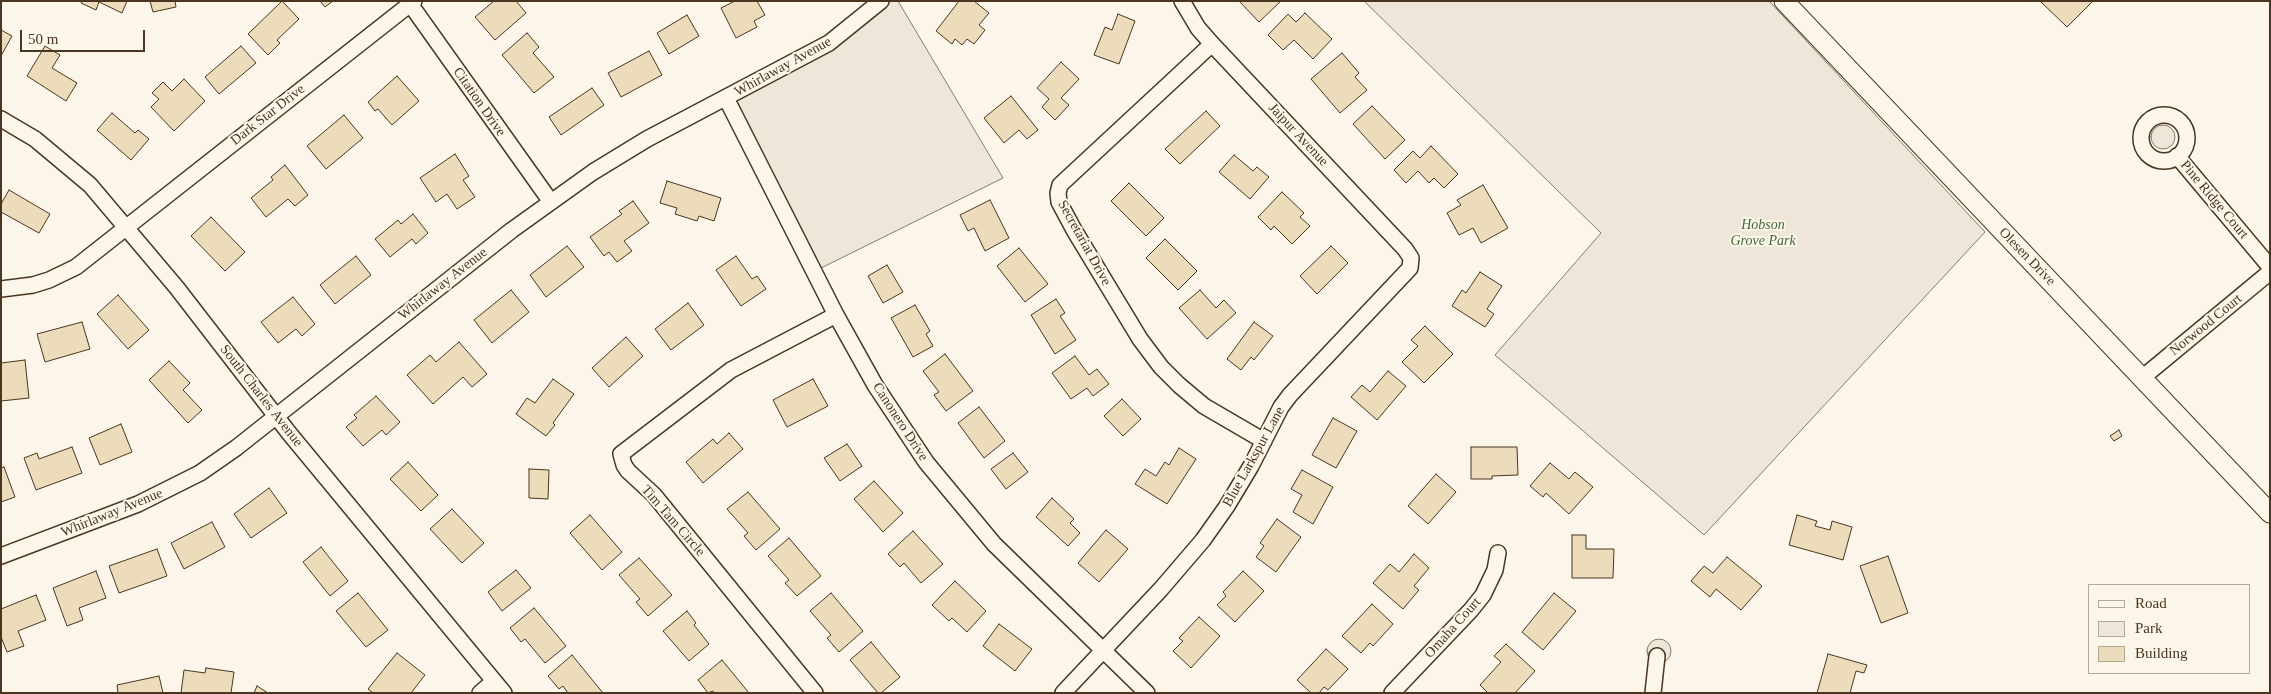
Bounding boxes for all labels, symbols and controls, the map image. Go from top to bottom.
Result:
scale bar [22,20,148,52]
text: 50 m [28,31,58,47]
street label: Whirlaway Avenue [732,33,834,101]
street label: Citation Drive [449,64,509,140]
street label: Dark Star Drive [228,81,308,149]
street label: Jaipur Avenue [1265,100,1331,170]
street label: Pine Ridge Court [2176,157,2252,243]
street label: Secretariat Drive [1054,197,1114,289]
park label: Hobson Grove Park [1730,217,1796,250]
street label: Olesen Drive [1995,224,2059,290]
street label: Whirlaway Avenue [395,244,491,324]
street label: Norwood Court [2166,291,2246,359]
street label: South Charles Avenue [216,342,306,450]
street label: Canonero Drive [868,380,932,464]
street label: Blue Larkspur Lane [1220,404,1288,510]
street label: Tim Tam Circle [638,482,708,560]
street label: Whirlaway Avenue [59,485,165,541]
legend [2088,584,2251,674]
street label: Omaha Court [1421,594,1485,662]
text: Road [2135,595,2167,611]
text: Park [2135,620,2163,636]
text: Building [2135,645,2188,661]

